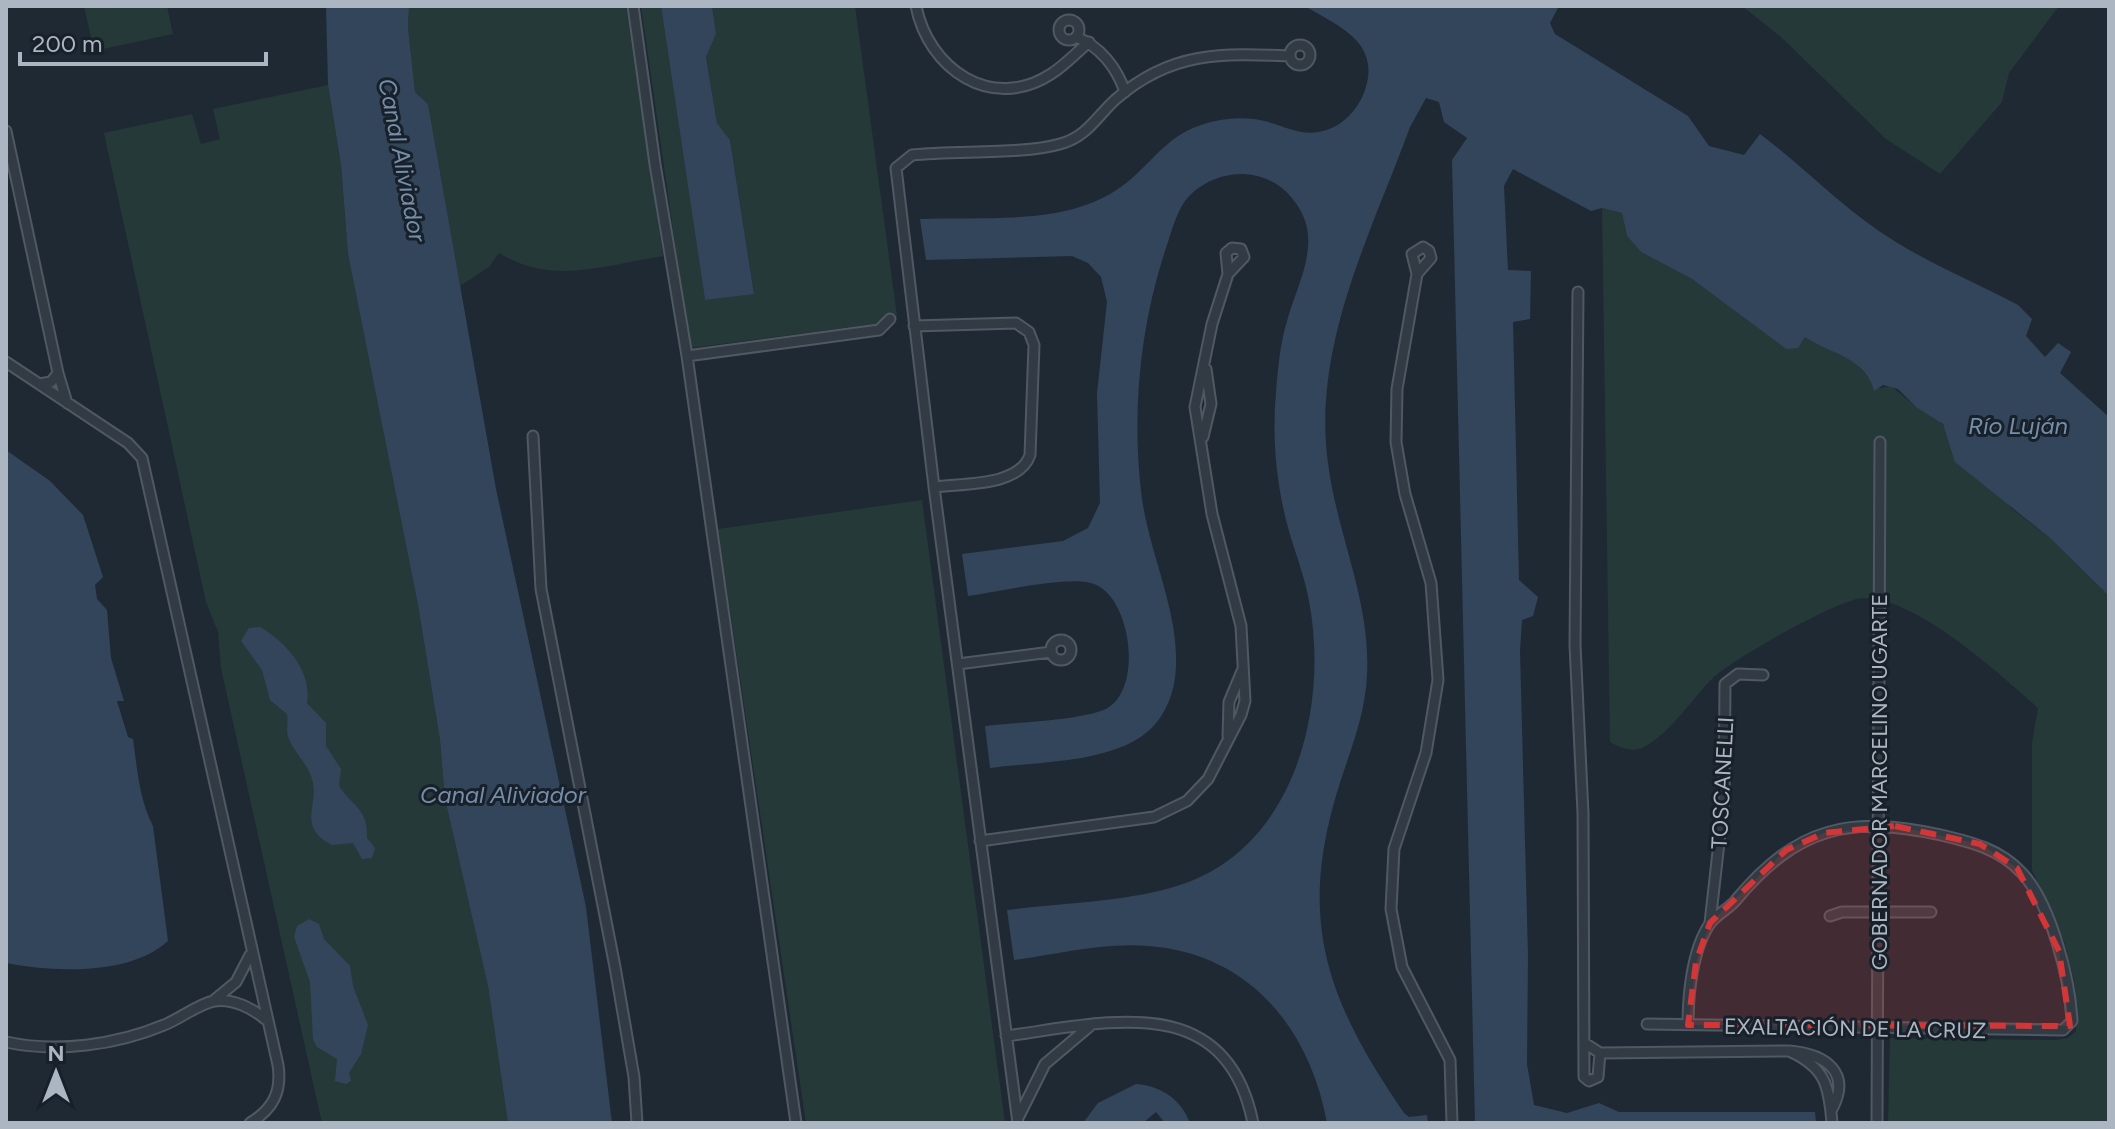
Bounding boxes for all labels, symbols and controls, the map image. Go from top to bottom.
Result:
scale bar [20,16,266,66]
text: 200 m [32,29,103,58]
water label: Canal Aliviador [372,76,433,245]
water label: Río Luján [1968,411,2068,440]
street label: GOBERNADOR MARCELINO UGARTE [1866,594,1893,970]
street label: TOSCANELLI [1706,716,1739,850]
water label: Canal Aliviador [420,780,587,809]
street label: EXALTACIÓN DE LA CRUZ [1724,1013,1986,1044]
north arrow [16,1033,96,1113]
text: N [47,1040,65,1067]

